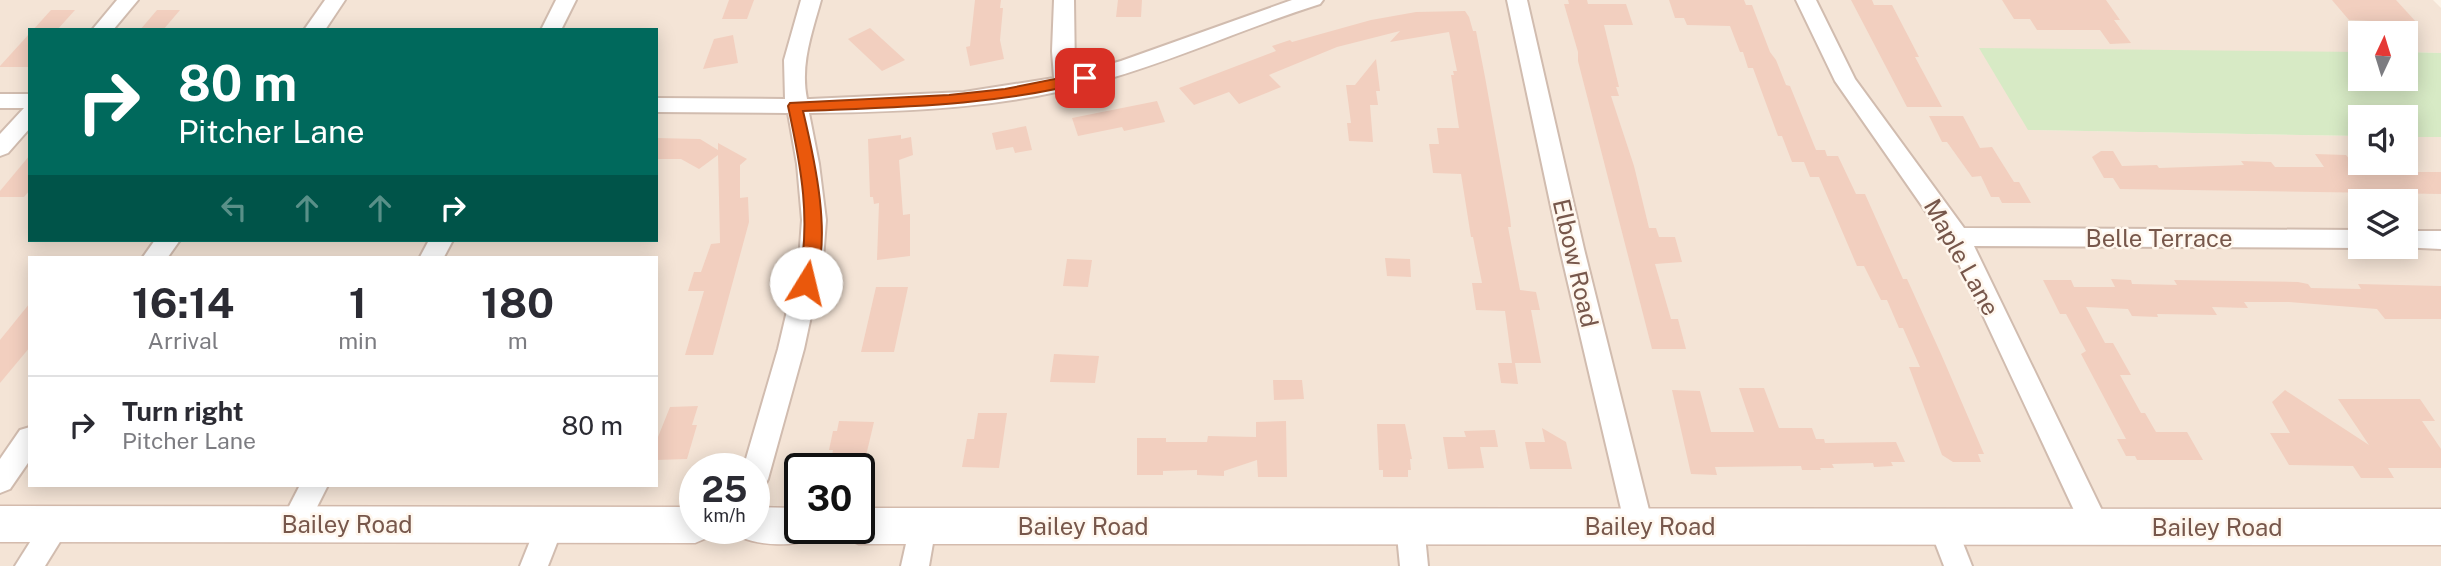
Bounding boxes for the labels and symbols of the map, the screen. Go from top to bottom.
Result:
north arrow [2348,21,2418,91]
pin [1055,48,1115,108]
street label: Maple Lane [1919,194,2005,320]
street label: Elbow Road [1548,196,1604,330]
street label: Belle Terrace [2086,224,2232,252]
position arrow [769,246,843,320]
speed limit sign: 30 [784,453,875,544]
street label: Bailey Road [282,510,413,538]
street label: Bailey Road [1018,512,1149,540]
street label: Bailey Road [1585,512,1716,540]
street label: Bailey Road [2152,513,2283,541]

